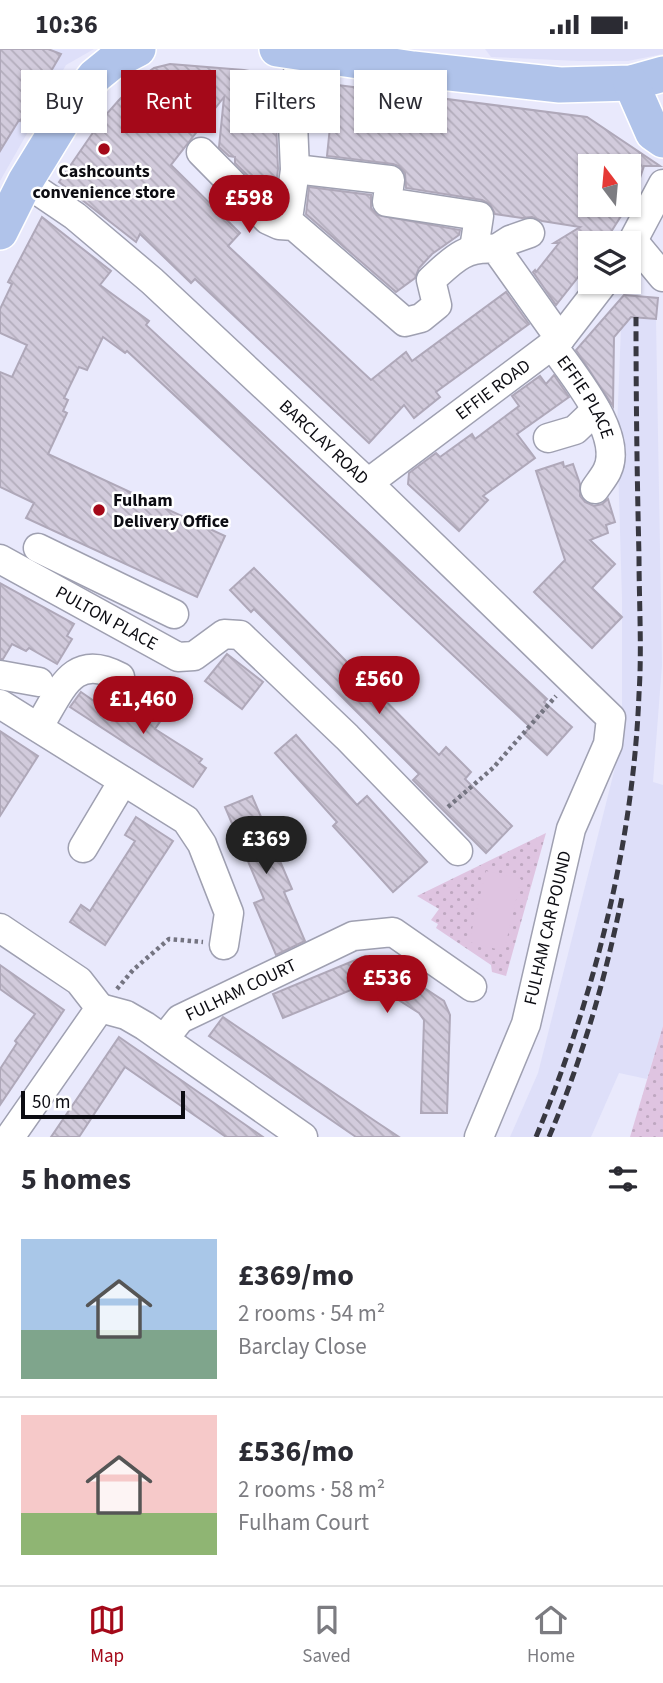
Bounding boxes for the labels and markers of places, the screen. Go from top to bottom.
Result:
marker: Cashcounts convenience store [96,141,112,157]
place label: Cashcounts convenience store [32,159,176,205]
pin: £598 [208,176,290,235]
place label: Fulham Delivery Office [113,488,229,534]
marker: Fulham Delivery Office [91,502,107,518]
pin: £560 [338,657,420,716]
pin: £1,460 [86,677,200,736]
pin: £369 [225,817,307,876]
pin: £536 [346,955,428,1015]

